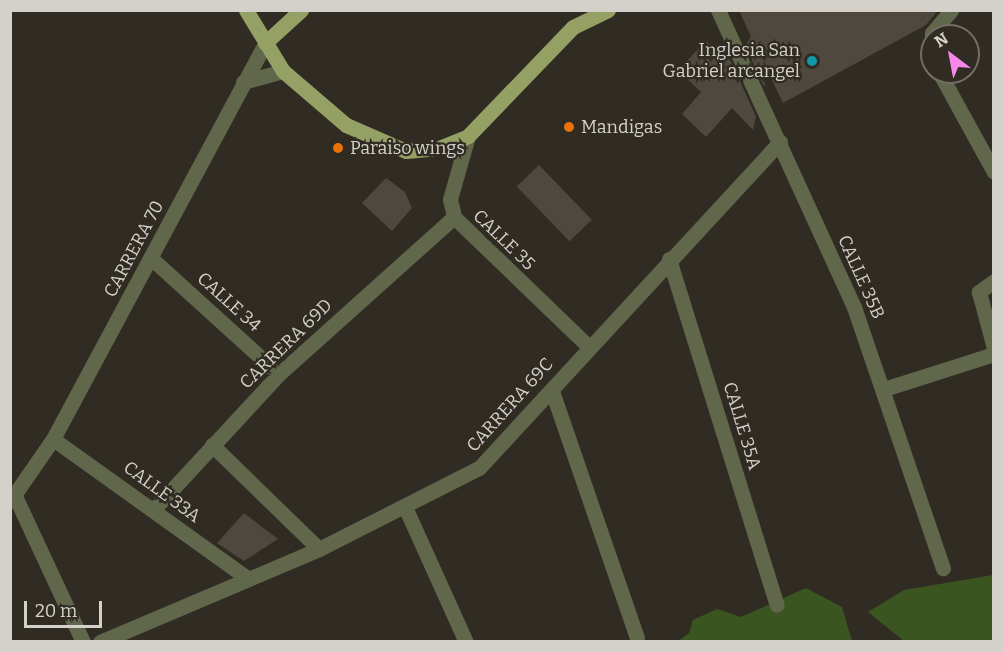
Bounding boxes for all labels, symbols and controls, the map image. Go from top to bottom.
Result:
north arrow [920,24,980,84]
text: N [931,29,952,51]
place label: Inglesia San Gabriel arcangel [663,40,800,82]
marker: Inglesia San Gabriel arcangel [805,54,819,68]
place label: Mandigas [581,116,662,138]
marker: Mandigas [562,120,576,134]
place label: Paraiso wings [350,137,465,159]
marker: Paraiso wings [331,141,345,155]
street label: CARRERA 70 [100,197,168,301]
street label: CALLE 35 [469,205,539,275]
street label: CALLE 35B [833,232,889,322]
street label: CALLE 34 [193,268,265,336]
street label: CARRERA 69D [235,295,337,393]
street label: CARRERA 69C [462,354,558,456]
street label: CALLE 35A [718,380,766,472]
street label: CALLE 33A [119,457,205,527]
scale bar [27,589,105,627]
text: 20 m [35,600,77,622]

